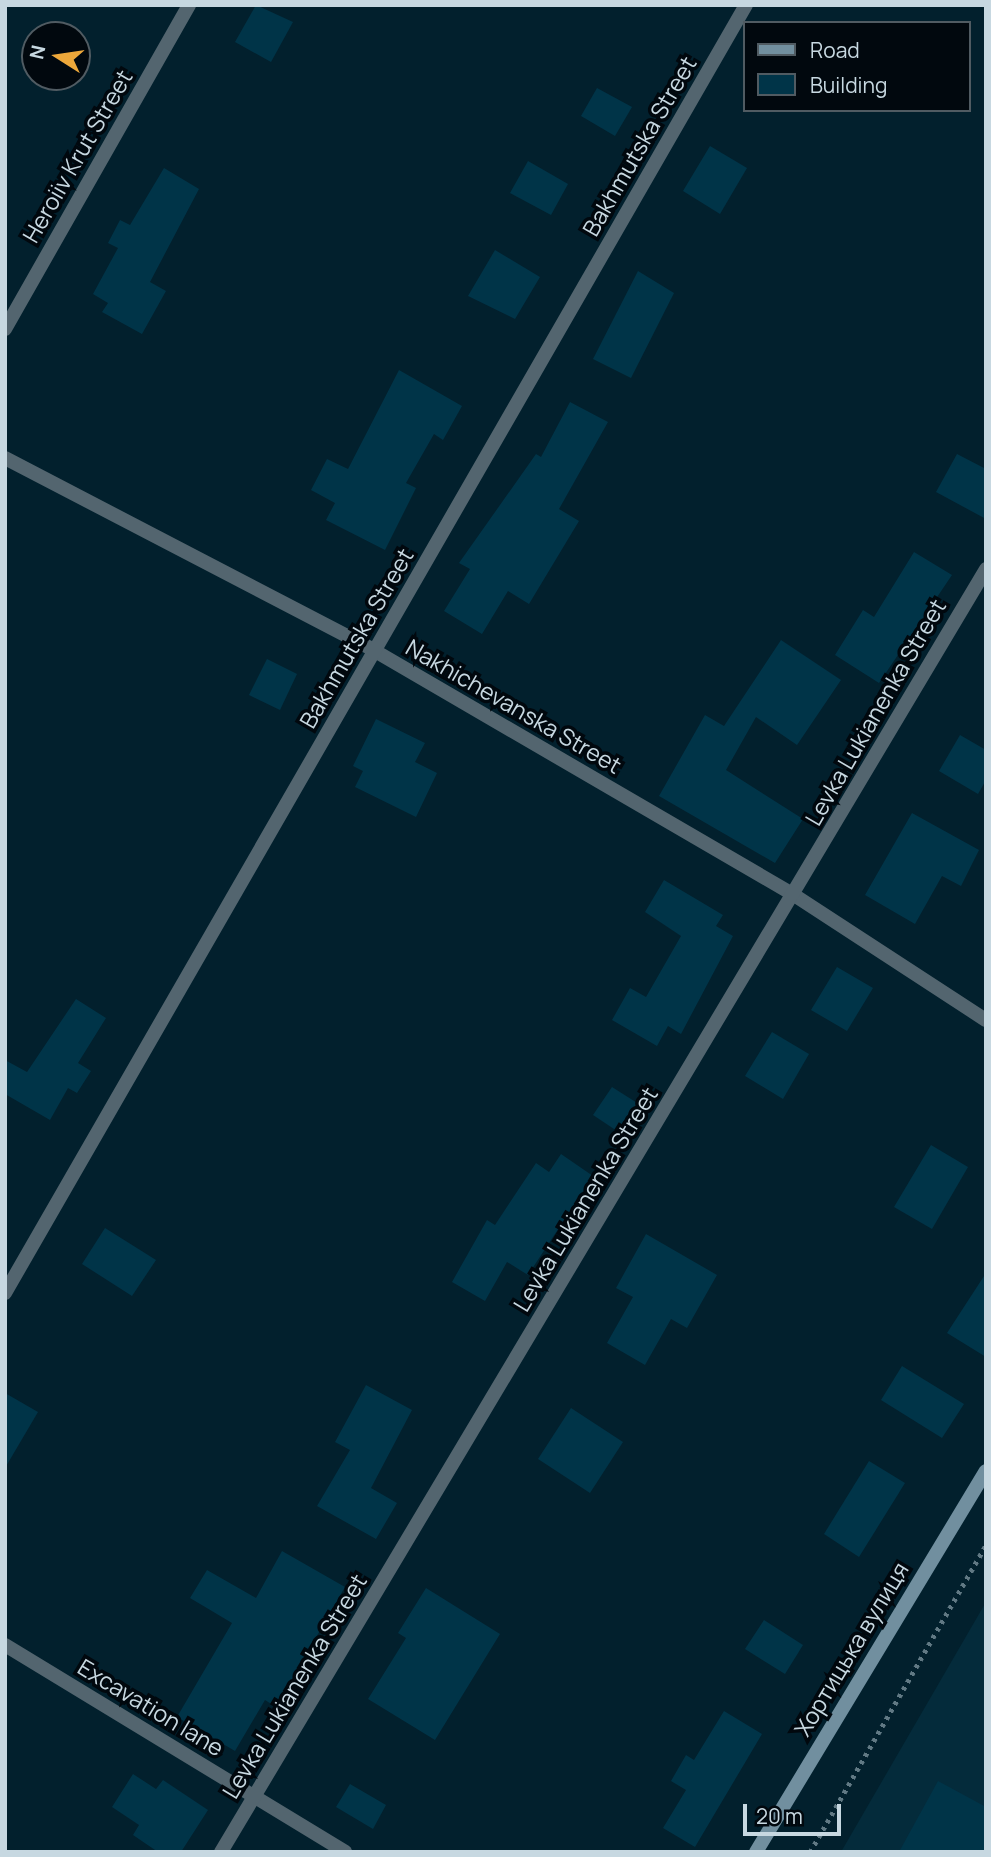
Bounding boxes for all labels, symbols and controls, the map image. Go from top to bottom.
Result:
north arrow [21,21,91,91]
legend [743,21,970,112]
text: Road [810,36,860,64]
text: N [23,43,52,61]
street label: Bakhmutska Street [576,51,702,241]
street label: Heroiiv Krut Street [16,65,138,247]
text: Building [810,71,887,99]
street label: Bakhmutska Street [293,543,419,733]
street label: Levka Lukianenka Street [799,594,951,830]
street label: Nakhichevanska Street [401,633,627,779]
street label: Levka Lukianenka Street [507,1082,663,1316]
street label: Хортицька вулиця [788,1557,914,1741]
street label: Levka Lukianenka Street [216,1569,372,1803]
street label: Excavation lane [73,1653,229,1761]
scale bar [746,1790,844,1834]
text: 20 m [756,1802,803,1830]

